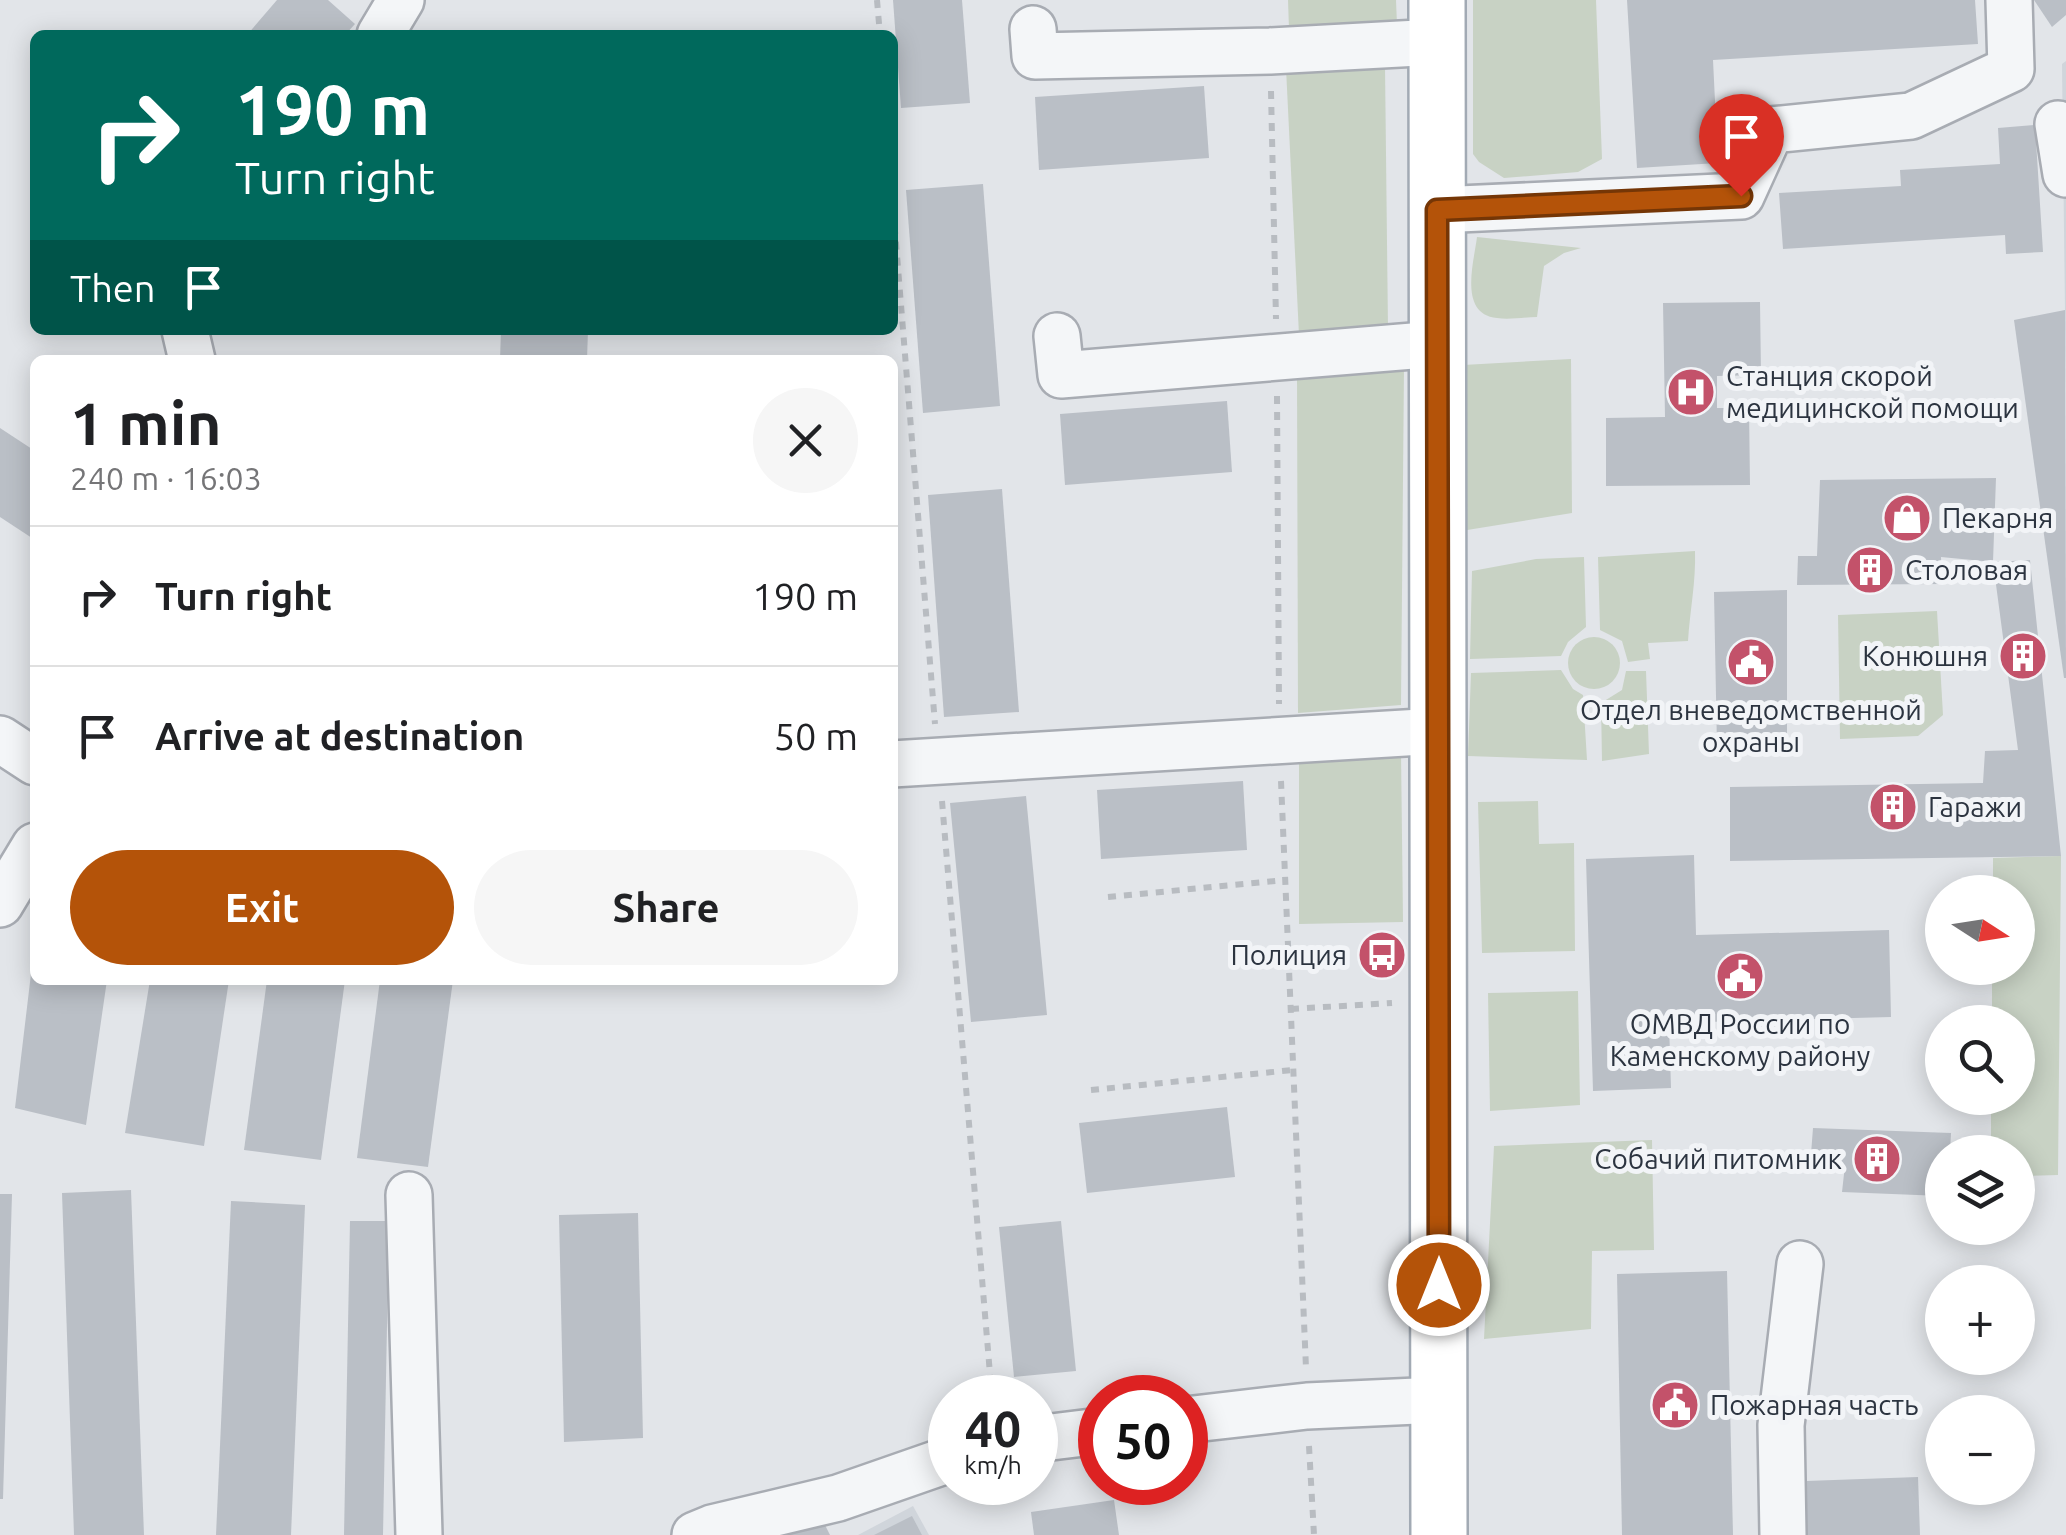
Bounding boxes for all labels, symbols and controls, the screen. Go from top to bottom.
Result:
icon: right [70,70,200,200]
text: 190 m [235,70,430,148]
pin [1699,94,1784,197]
icon: arrive [1714,109,1769,164]
text: Turn right [235,152,435,203]
icon: arrive [176,260,231,315]
text: Then [70,267,156,309]
place label: Станция скорой медицинской помощи [1726,360,2019,423]
hospital icon: Станция скорой медицинской помощи [1665,366,1717,418]
button: close [753,388,858,493]
text: 1 min [70,389,222,456]
text: 240 m · 16:03 [70,460,262,496]
shop icon: Пекарня [1881,492,1933,544]
place label: Пекарня [1942,502,2053,533]
building icon: Столовая [1844,544,1896,596]
place label: Столовая [1905,554,2028,585]
icon: right [70,569,125,624]
text: Turn right [155,575,332,617]
text: 190 m [752,575,858,617]
building icon: Конюшня [1997,630,2049,682]
public building icon: Отдел вневедомственной охраны [1725,636,1777,688]
place label: Конюшня [1862,640,1988,671]
place label: Отдел вневедомственной охраны [1580,694,1922,757]
icon: arrive [70,709,125,764]
text: Arrive at destination [155,715,524,757]
text: 50 m [774,715,858,757]
building icon: Гаражи [1867,781,1919,833]
place label: Гаражи [1928,791,2022,822]
button: Exit [70,850,454,965]
button: Share [474,850,858,965]
north arrow [1925,875,2035,985]
map controls [1925,875,2035,1505]
bus stop icon: Полиция [1356,929,1408,981]
place label: Полиция [1230,939,1347,970]
public building icon: ОМВД России по Каменскому району [1714,950,1766,1002]
button: search [1925,1005,2035,1115]
place label: ОМВД России по Каменскому району [1610,1008,1870,1071]
building icon: Собачий питомник [1851,1133,1903,1185]
button: layers [1925,1135,2035,1245]
place label: Собачий питомник [1594,1143,1842,1174]
position arrow [1387,1233,1491,1337]
button: + [1925,1265,2035,1375]
speed limit sign: 50 [1078,1375,1208,1505]
public building icon: Пожарная часть [1649,1379,1701,1431]
place label: Пожарная часть [1710,1389,1918,1420]
button: − [1925,1395,2035,1505]
text: 40 [965,1400,1021,1456]
text: km/h [964,1451,1022,1479]

